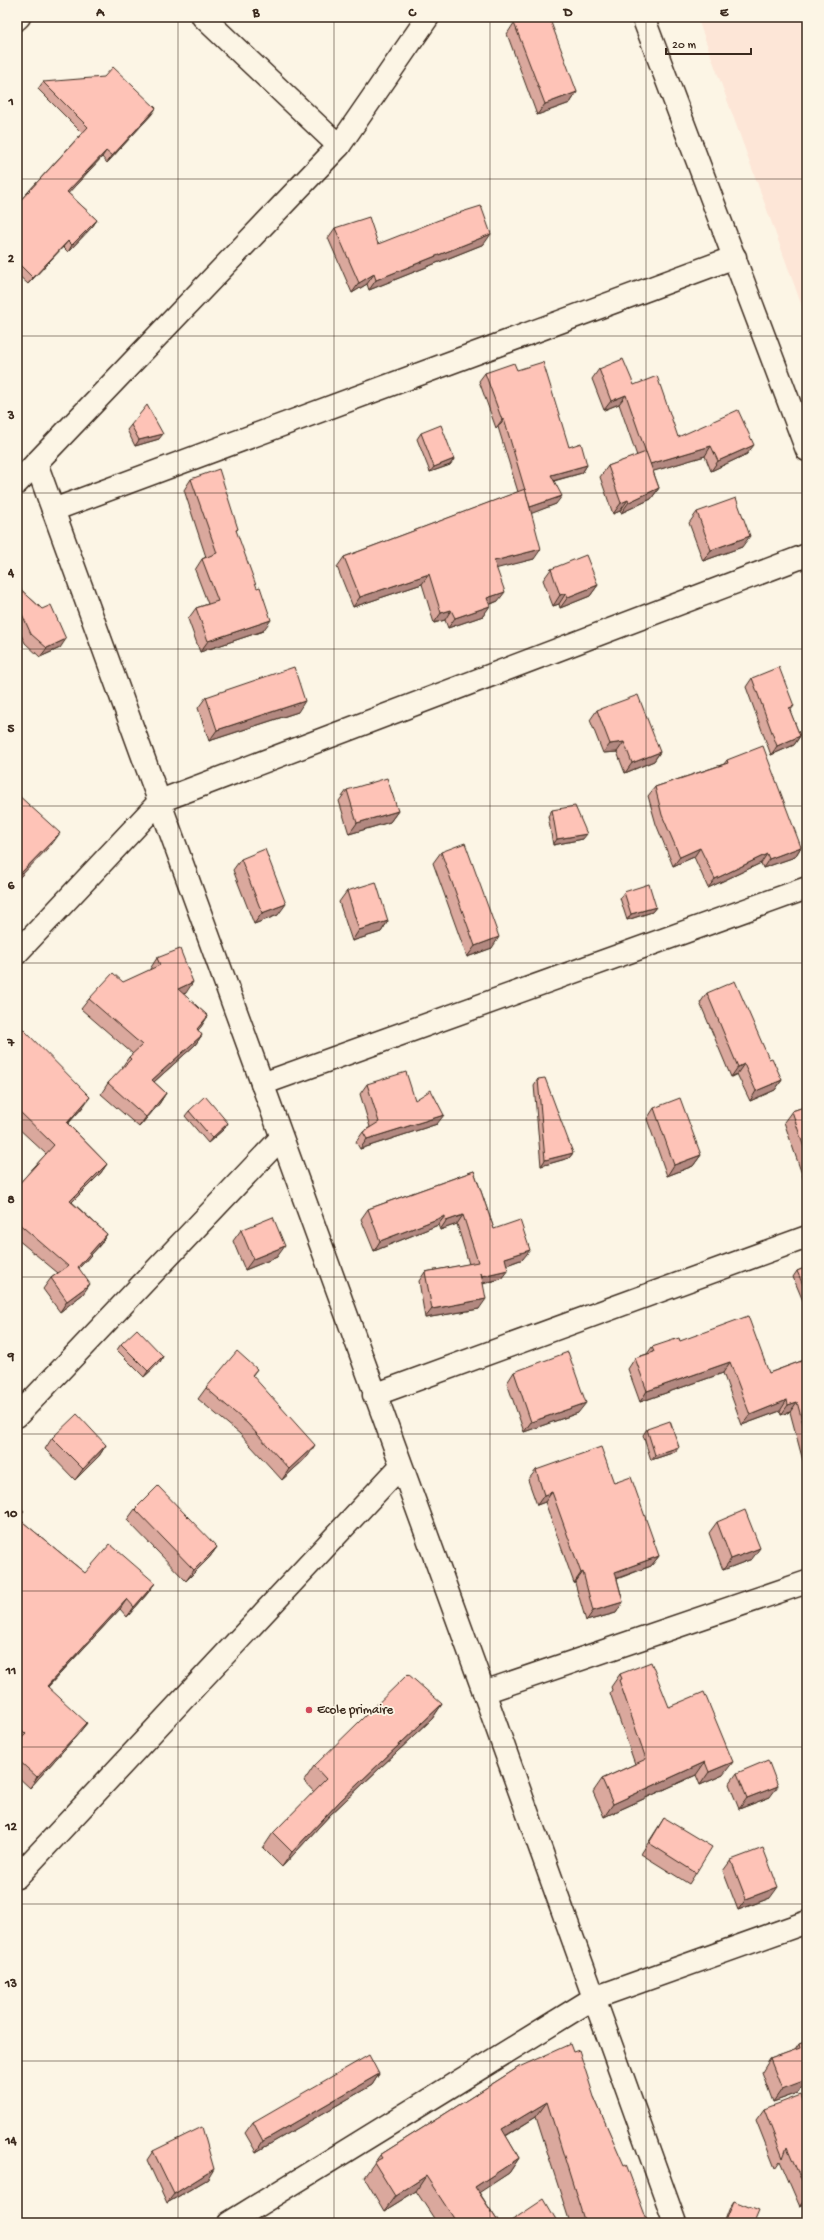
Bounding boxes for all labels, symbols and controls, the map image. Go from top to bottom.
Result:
text: A [95,6,105,21]
text: B [252,6,261,21]
text: C [407,6,417,21]
text: D [563,6,573,21]
text: E [720,6,729,21]
scale bar [666,30,751,56]
text: 20 m [672,39,697,53]
text: 1 [7,95,14,110]
text: 2 [8,252,15,267]
text: 3 [7,409,15,424]
text: 4 [7,566,15,581]
text: 5 [8,722,15,737]
text: 6 [8,879,15,894]
text: 7 [7,1036,16,1051]
text: 8 [7,1193,15,1208]
text: 9 [7,1350,15,1365]
text: 10 [4,1507,18,1522]
text: 11 [5,1664,16,1679]
place label: Ecole primaire [317,1703,394,1718]
marker: Ecole primaire [304,1705,314,1715]
text: 12 [4,1820,17,1835]
text: 13 [4,1977,17,1992]
text: 14 [4,2134,18,2149]

